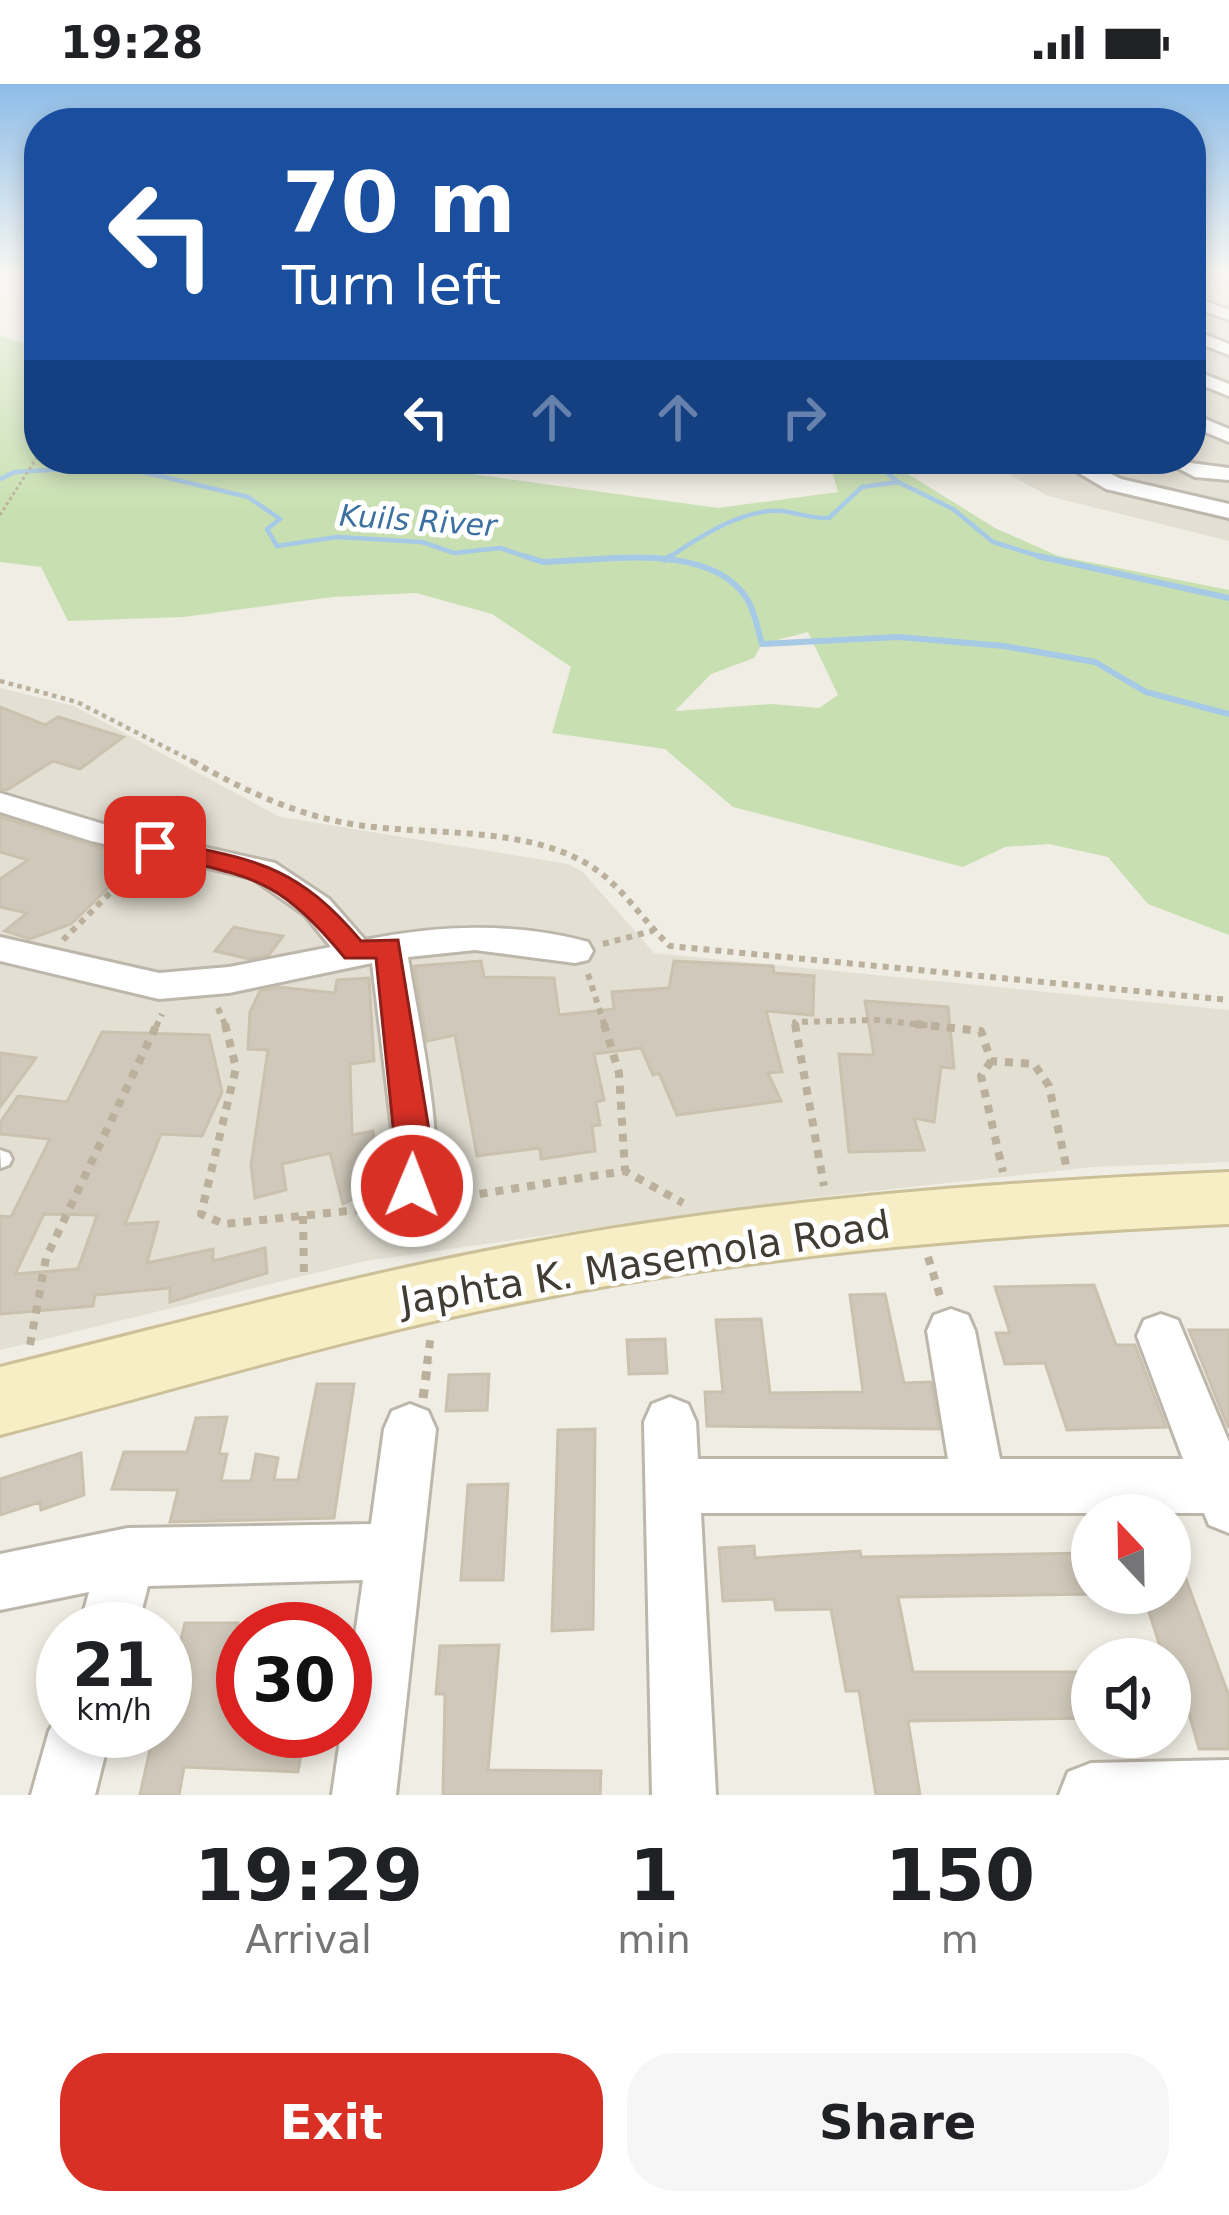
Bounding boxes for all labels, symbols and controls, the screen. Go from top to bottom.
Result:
text: 19:28 [60,16,203,69]
text: 70 m [282,154,516,252]
icon: left [84,156,240,312]
text: Turn left [282,254,501,317]
icon: left [393,384,459,450]
icon: ahead [519,384,585,450]
icon: ahead [645,384,711,450]
icon: right [771,384,837,450]
water label: Kuils River [338,498,499,544]
pin [104,796,206,898]
icon: arrive [122,814,188,880]
position arrow [349,1123,475,1249]
street label: Japhta K. Masemola Road [394,1202,893,1324]
north arrow [1071,1494,1191,1614]
map controls [1071,1494,1191,1758]
speed limit sign: 30 [216,1602,372,1758]
text: 21 [72,1630,156,1700]
button: sound [1071,1638,1191,1758]
text: km/h [76,1692,152,1727]
text: 19:29 [194,1833,423,1917]
text: 1 [629,1833,679,1917]
text: 150 [885,1833,1035,1917]
text: Arrival [245,1917,372,1962]
text: min [617,1917,691,1962]
text: m [941,1917,979,1962]
button: Exit [60,2053,603,2191]
button: Share [627,2053,1169,2191]

